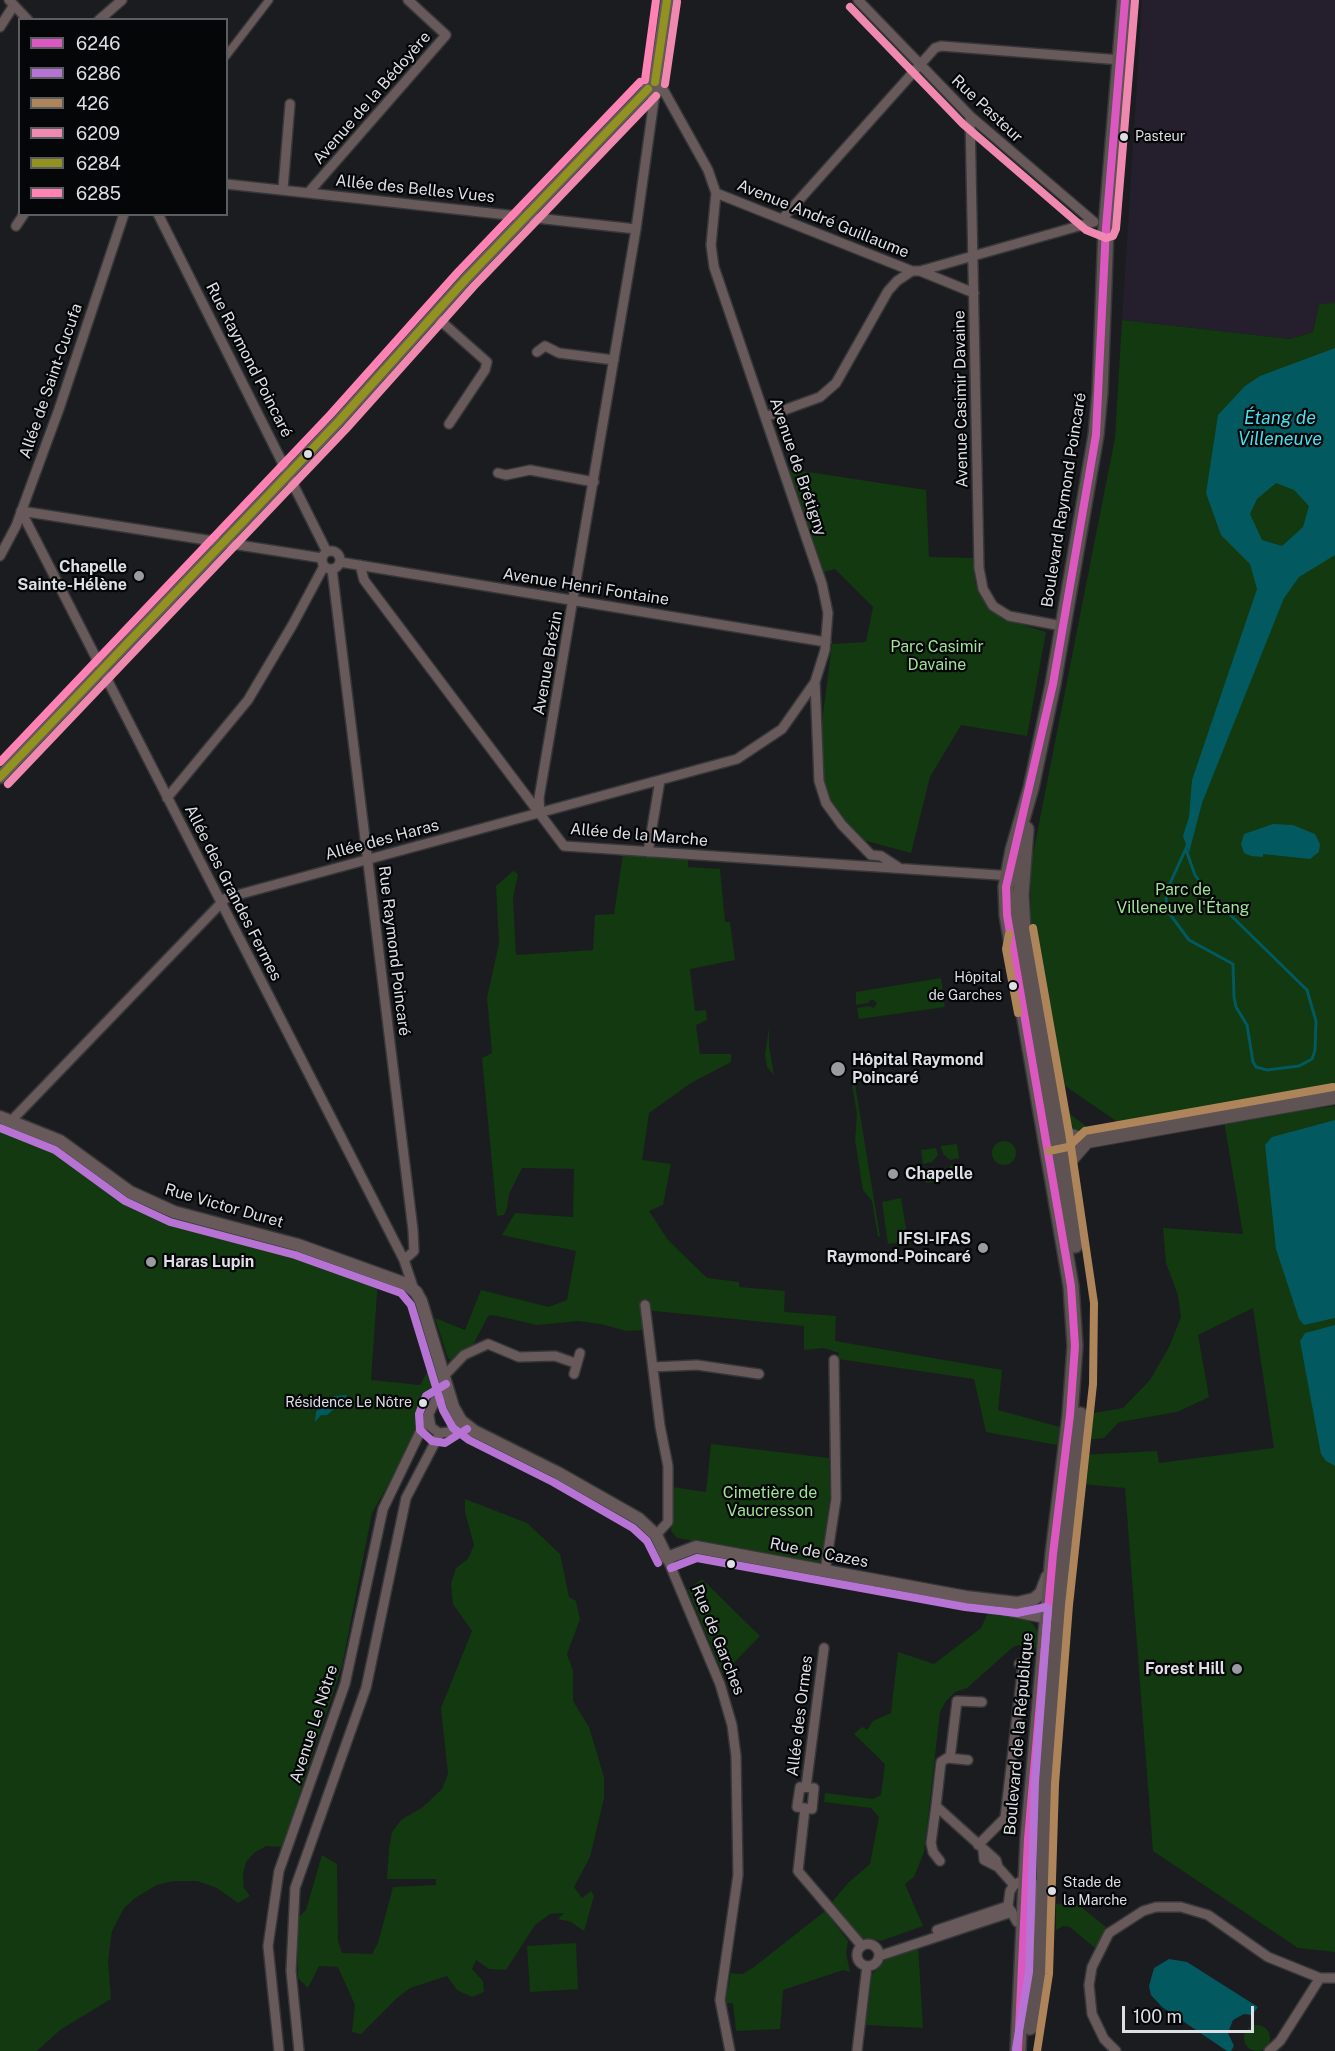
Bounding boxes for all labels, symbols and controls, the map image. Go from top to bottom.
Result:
legend [18,18,228,216]
street label: Avenue de la Bédoyère [309,28,435,168]
text: 6246 [76,33,120,54]
text: 6286 [76,63,121,84]
street label: Rue Pasteur [947,71,1027,147]
text: 426 [76,93,109,114]
text: 6209 [76,123,120,144]
place label: Pasteur [1135,129,1185,145]
marker: Pasteur [1118,131,1130,143]
text: 6284 [76,153,121,174]
street label: Allée des Belles Vues [334,171,496,207]
street label: Avenue André Guillaume [734,176,912,262]
text: 6285 [76,183,121,204]
street label: Rue Raymond Poincaré [202,279,296,441]
street label: Allée de Saint-Cucufa [15,301,87,461]
street label: Avenue Casimir Davaine [950,310,972,488]
street label: Boulevard Raymond Poincaré [1038,391,1090,609]
street label: Avenue de Brétigny [765,396,831,538]
water label: Étang de Villeneuve [1238,407,1322,450]
unlabelled marker [302,448,314,460]
place label: Chapelle Sainte-Hélène [17,557,127,595]
street label: Avenue Henri Fontaine [502,564,670,610]
marker: Chapelle Sainte-Hélène [132,569,146,583]
street label: Avenue Brézin [529,609,567,717]
park label: Parc Casimir Davaine [890,637,984,675]
street label: Allée des Grandes Fermes [180,802,286,984]
street label: Allée des Haras [323,816,441,864]
street label: Allée de la Marche [569,819,709,851]
street label: Rue Raymond Poincaré [374,865,414,1037]
park label: Parc de Villeneuve l'Étang [1116,880,1250,918]
place label: Hôpital de Garches [928,970,1002,1002]
marker: Hôpital de Garches [1007,980,1019,992]
place label: Hôpital Raymond Poincaré [852,1050,983,1088]
marker: Hôpital Raymond Poincaré [829,1060,847,1078]
place label: Chapelle [905,1164,973,1184]
marker: Chapelle [886,1167,900,1181]
street label: Rue Victor Duret [162,1180,286,1232]
place label: IFSI-IFAS Raymond-Poincaré [826,1229,971,1267]
marker: IFSI-IFAS Raymond-Poincaré [976,1241,990,1255]
place label: Haras Lupin [163,1252,254,1272]
marker: Haras Lupin [144,1255,158,1269]
place label: Résidence Le Nôtre [285,1395,412,1411]
marker: Résidence Le Nôtre [417,1397,429,1409]
park label: Cimetière de Vaucresson [723,1483,817,1521]
street label: Rue de Cazes [768,1534,870,1572]
unlabelled marker [725,1558,737,1570]
street label: Rue de Garches [687,1582,749,1698]
street label: Boulevard de la République [1001,1632,1037,1836]
street label: Allée des Ormes [783,1654,817,1778]
place label: Forest Hill [1145,1659,1225,1679]
marker: Forest Hill [1230,1662,1244,1676]
street label: Avenue Le Nôtre [286,1663,342,1785]
place label: Stade de la Marche [1063,1875,1127,1907]
marker: Stade de la Marche [1046,1885,1058,1897]
scale bar [1125,1994,1257,2032]
text: 100 m [1133,2006,1182,2027]

